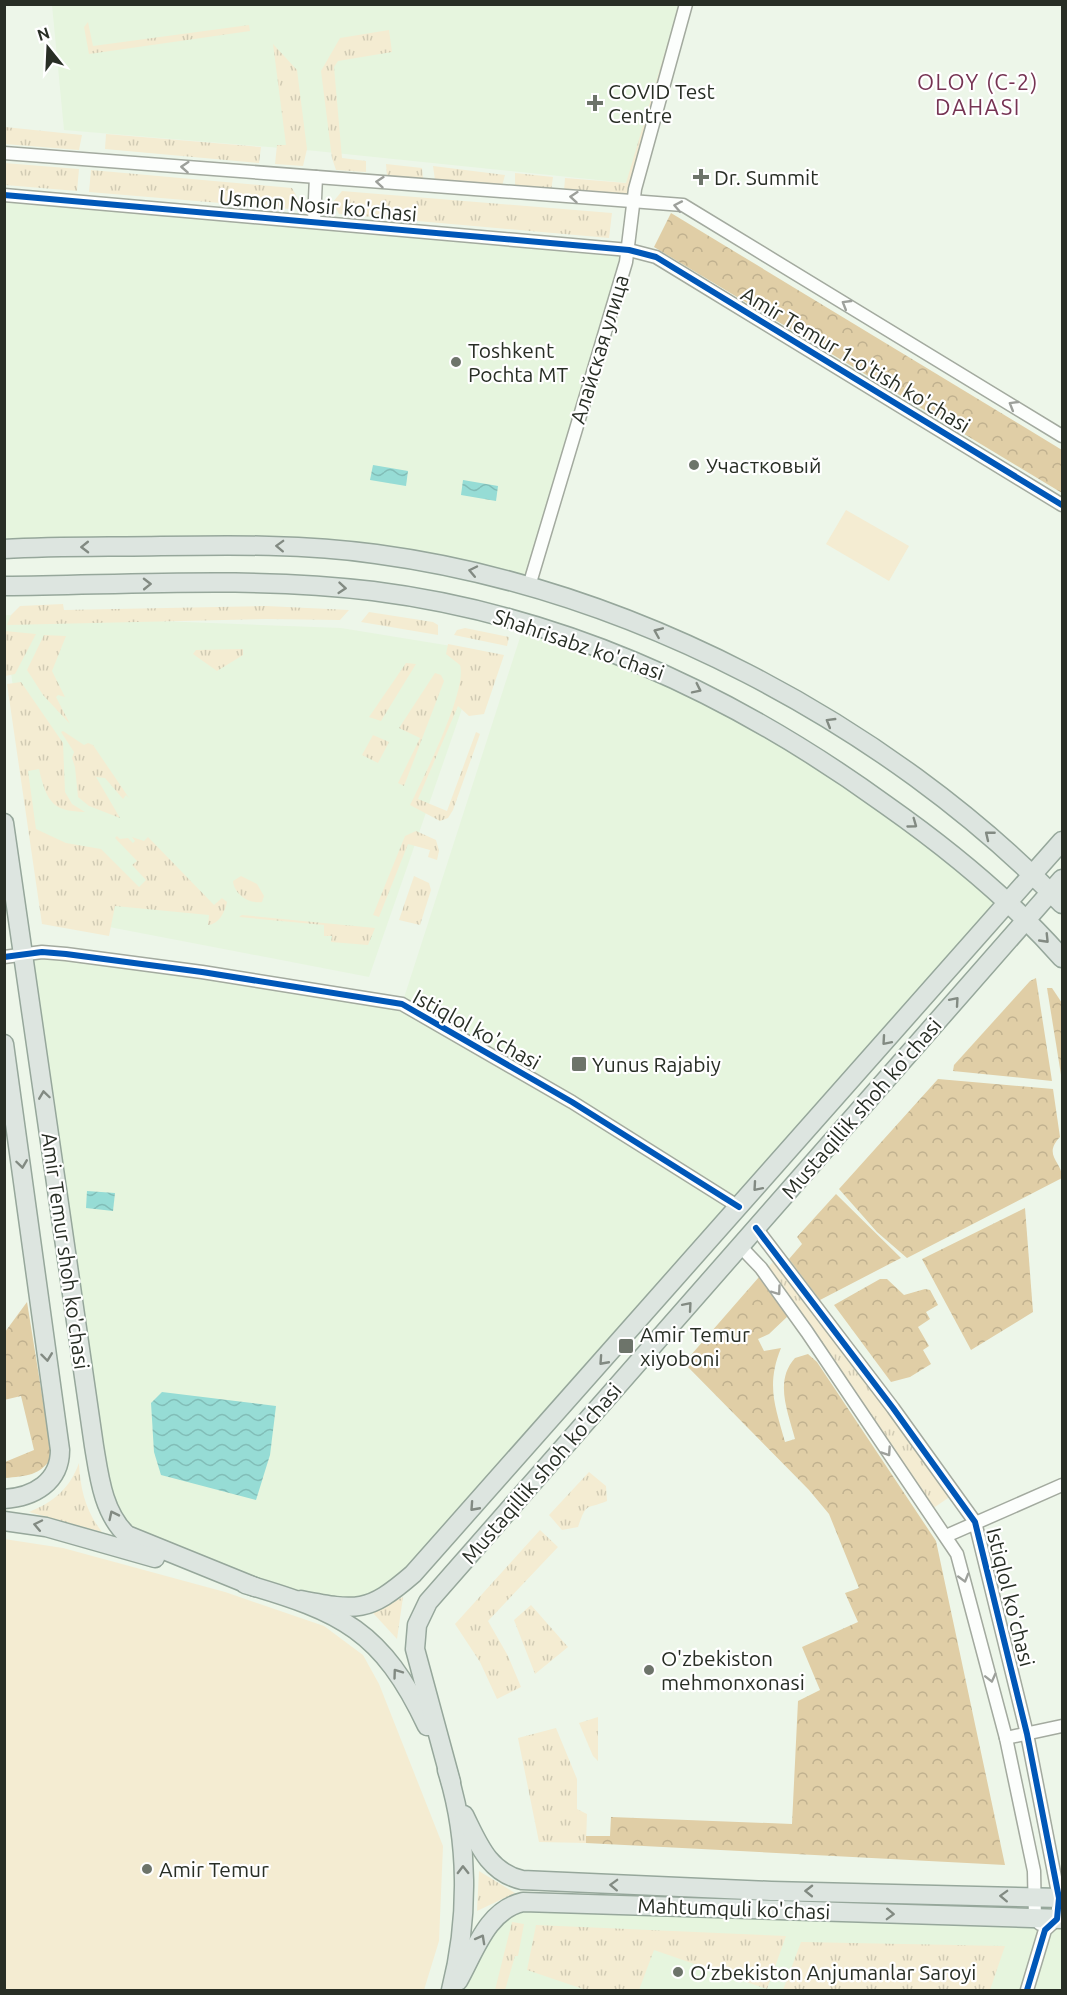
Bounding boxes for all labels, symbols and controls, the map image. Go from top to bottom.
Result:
north arrow [18,18,78,78]
text: N [35,23,52,44]
district label: OLOY (C-2) DAHASI [917,69,1039,119]
place label: COVID Test Centre [608,79,715,127]
marker: COVID Test Centre [586,94,604,112]
one-way arrow [181,161,190,174]
place label: Dr. Summit [714,165,818,189]
marker: Dr. Summit [692,168,710,186]
one-way arrow [375,176,384,189]
street label: Usmon Nosir ko'chasi [218,184,418,226]
one-way arrow [569,191,578,204]
one-way arrow [673,200,683,213]
street label: Алайская улица [565,272,633,426]
street label: Amir Temur 1-o'tish ko'chasi [737,281,975,437]
one-way arrow [842,300,852,312]
place label: Toshkent Pochta MT [468,338,568,386]
marker: Toshkent Pochta MT [449,355,463,369]
one-way arrow [1008,402,1019,413]
place label: Участковый [706,453,821,477]
marker: Участковый [687,458,701,472]
one-way arrow [275,540,284,552]
one-way arrow [80,541,89,553]
one-way arrow [468,565,478,578]
one-way arrow [142,578,151,590]
one-way arrow [337,581,346,594]
street label: Shahrisabz ko'chasi [490,603,668,685]
one-way arrow [653,627,664,639]
one-way arrow [691,681,702,693]
one-way arrow [826,718,836,730]
one-way arrow [907,817,918,828]
one-way arrow [985,832,996,843]
one-way arrow [1038,932,1049,942]
street label: Istiqlol ko'chasi [409,984,545,1074]
one-way arrow [948,997,959,1008]
street label: Mustaqillik shoh ko'chasi [776,1013,946,1203]
one-way arrow [882,1034,893,1045]
place label: Yunus Rajabiy [592,1052,721,1076]
marker: Yunus Rajabiy [570,1055,588,1073]
one-way arrow [38,1091,50,1100]
street label: Amir Temur shoh ko'chasi [37,1131,95,1371]
one-way arrow [16,1159,28,1168]
one-way arrow [753,1180,764,1191]
one-way arrow [770,1285,781,1296]
one-way arrow [681,1302,692,1312]
place label: Amir Temur xiyoboni [640,1322,750,1370]
marker: Amir Temur xiyoboni [617,1337,635,1355]
one-way arrow [41,1353,53,1362]
one-way arrow [599,1354,610,1365]
street label: Mustaqillik shoh ko'chasi [456,1378,626,1568]
one-way arrow [880,1446,891,1457]
one-way arrow [470,1500,481,1511]
one-way arrow [108,1510,120,1521]
one-way arrow [33,1519,43,1532]
street label: Istiqlol ko'chasi [982,1525,1040,1669]
one-way arrow [957,1572,969,1583]
place label: O'zbekiston mehmonxonasi [661,1646,805,1694]
marker: O'zbekiston mehmonxonasi [642,1663,656,1677]
one-way arrow [393,1669,404,1680]
one-way arrow [983,1673,996,1683]
place label: Amir Temur [159,1857,269,1881]
marker: Amir Temur [140,1862,154,1876]
one-way arrow [457,1866,469,1875]
one-way arrow [610,1878,619,1891]
one-way arrow [805,1885,814,1897]
one-way arrow [1000,1890,1009,1903]
street label: Mahtumquli ko'chasi [637,1893,831,1923]
one-way arrow [885,1907,894,1920]
one-way arrow [474,1935,485,1945]
place label: O‘zbekiston Anjumanlar Saroyi [690,1960,976,1984]
marker: O‘zbekiston Anjumanlar Saroyi [671,1965,685,1979]

